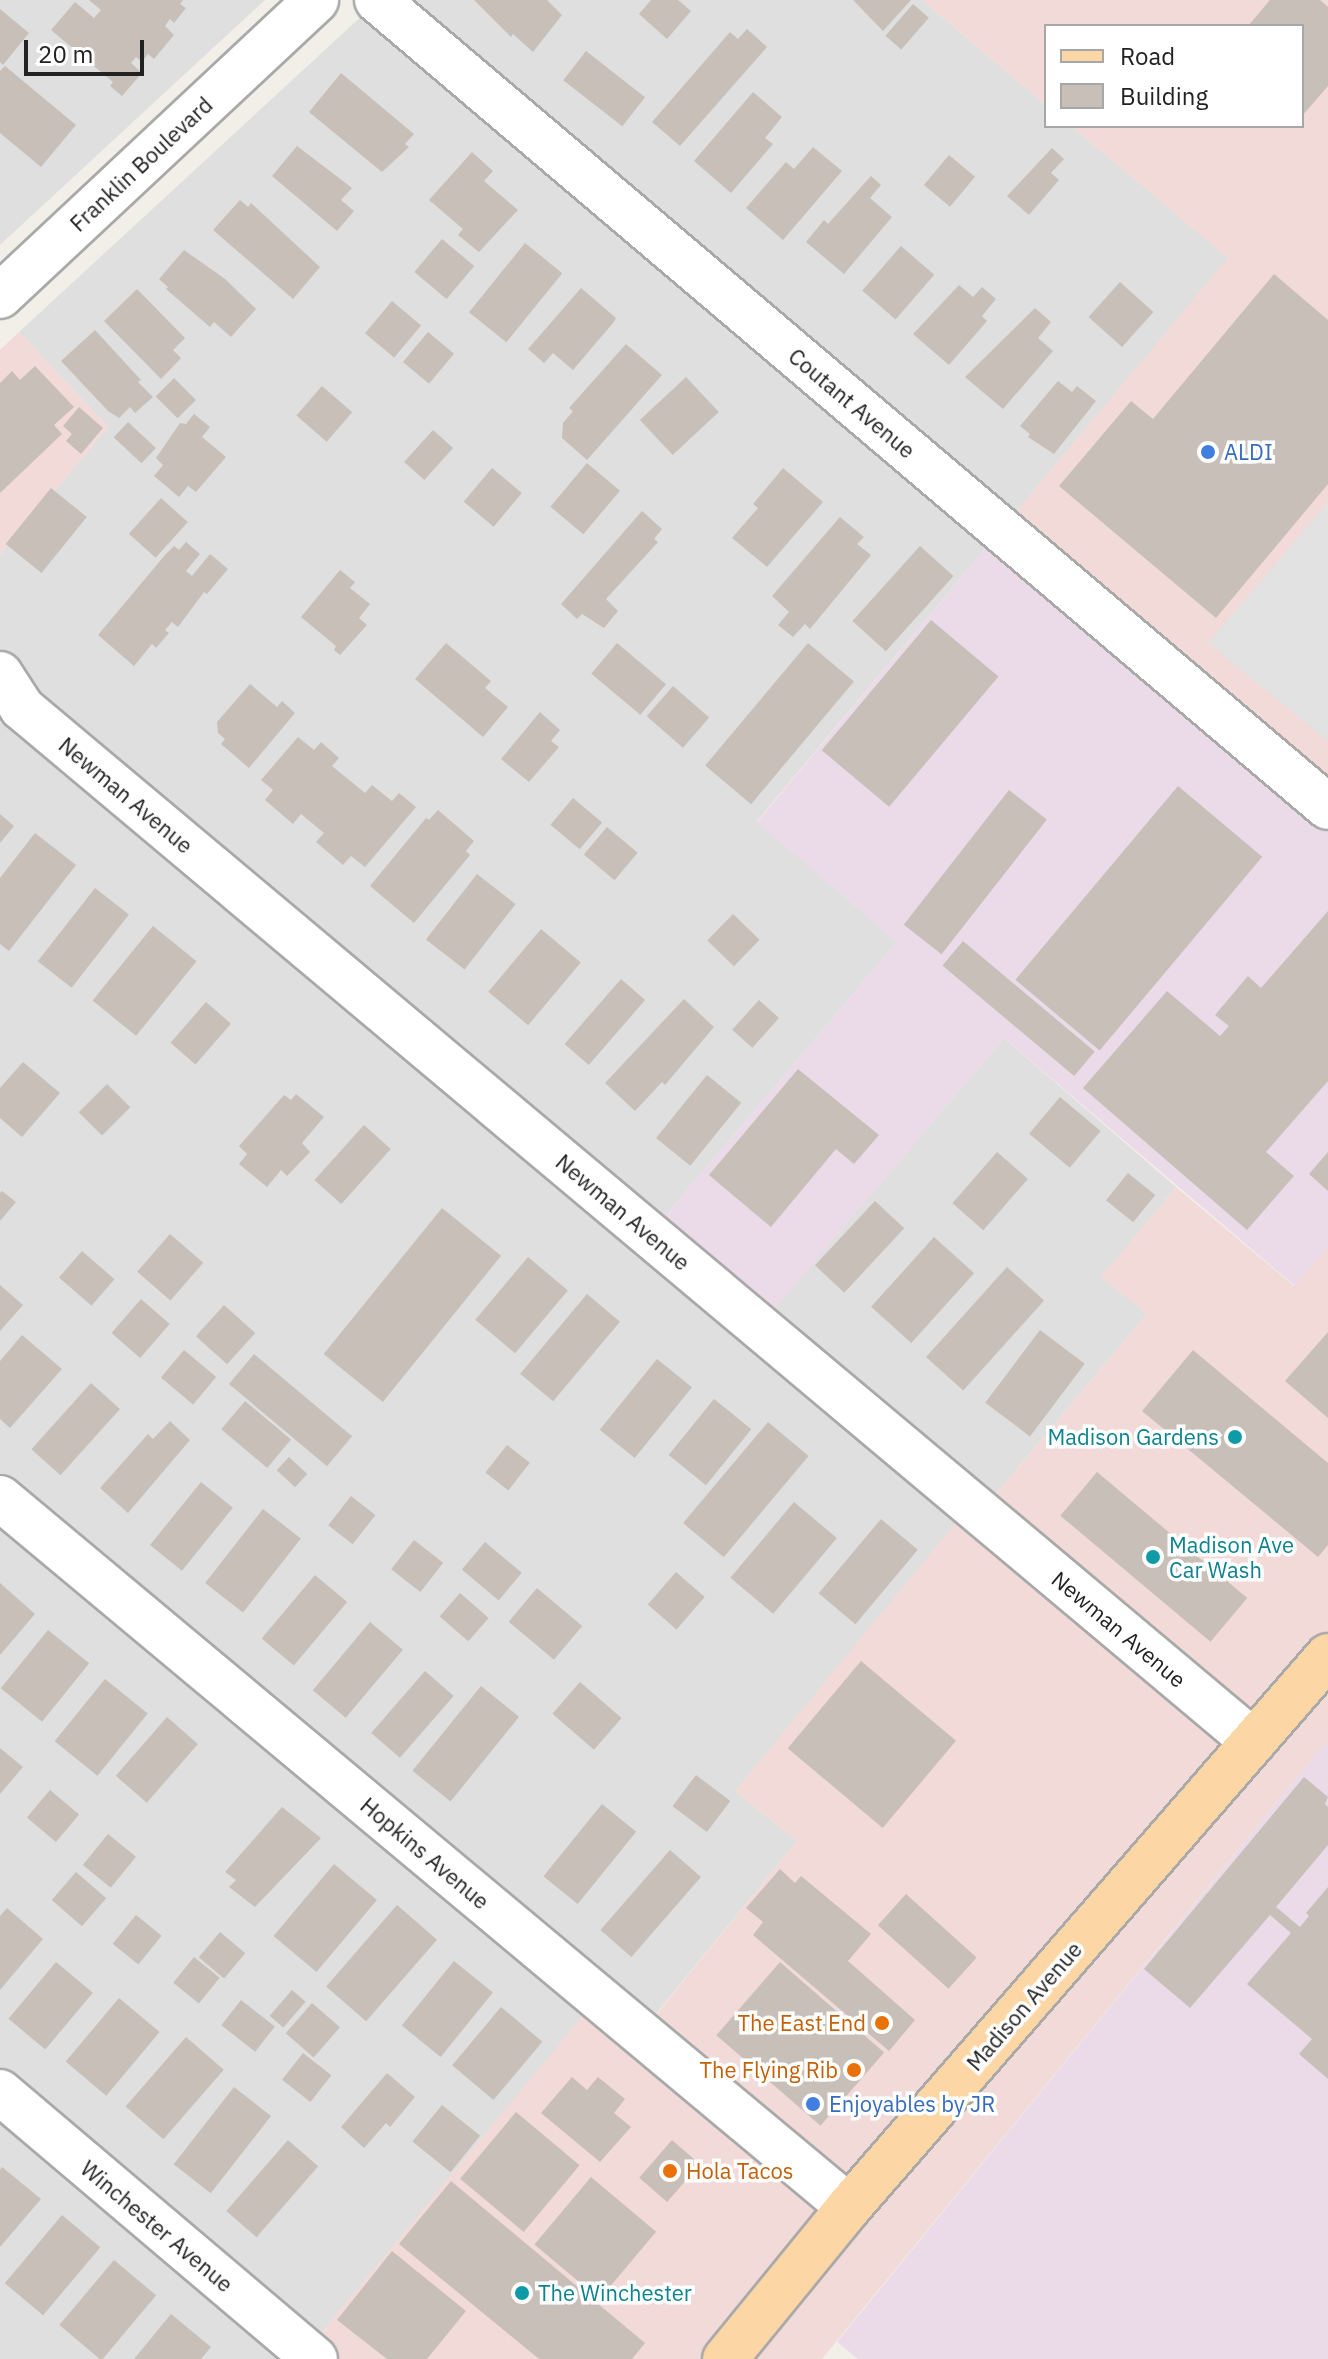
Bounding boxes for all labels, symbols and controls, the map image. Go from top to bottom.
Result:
scale bar [28,24,148,74]
legend [1044,24,1304,128]
text: 20 m [38,38,93,70]
text: Road [1120,40,1175,72]
text: Building [1120,80,1208,112]
street label: Franklin Boulevard [64,91,218,237]
street label: Coutant Avenue [783,342,921,464]
place label: ALDI [1224,439,1273,465]
marker: ALDI [1199,443,1217,461]
street label: Newman Avenue [54,731,198,859]
street label: Newman Avenue [551,1148,695,1276]
place label: Madison Gardens [1047,1424,1219,1450]
marker: Madison Gardens [1226,1428,1244,1446]
place label: Madison Ave Car Wash [1169,1531,1294,1582]
marker: Madison Ave Car Wash [1144,1548,1162,1566]
street label: Newman Avenue [1047,1565,1191,1693]
street label: Hopkins Avenue [355,1792,495,1914]
street label: Madison Avenue [961,1936,1087,2076]
place label: The East End [738,2010,866,2036]
marker: The East End [873,2014,891,2032]
place label: The Flying Rib [699,2057,838,2083]
marker: The Flying Rib [845,2061,863,2079]
place label: Enjoyables by JR [829,2091,995,2117]
marker: Enjoyables by JR [804,2095,822,2113]
street label: Winchester Avenue [76,2155,238,2297]
place label: Hola Tacos [686,2158,794,2184]
marker: Hola Tacos [661,2162,679,2180]
place label: The Winchester [538,2280,692,2306]
marker: The Winchester [513,2284,531,2302]

